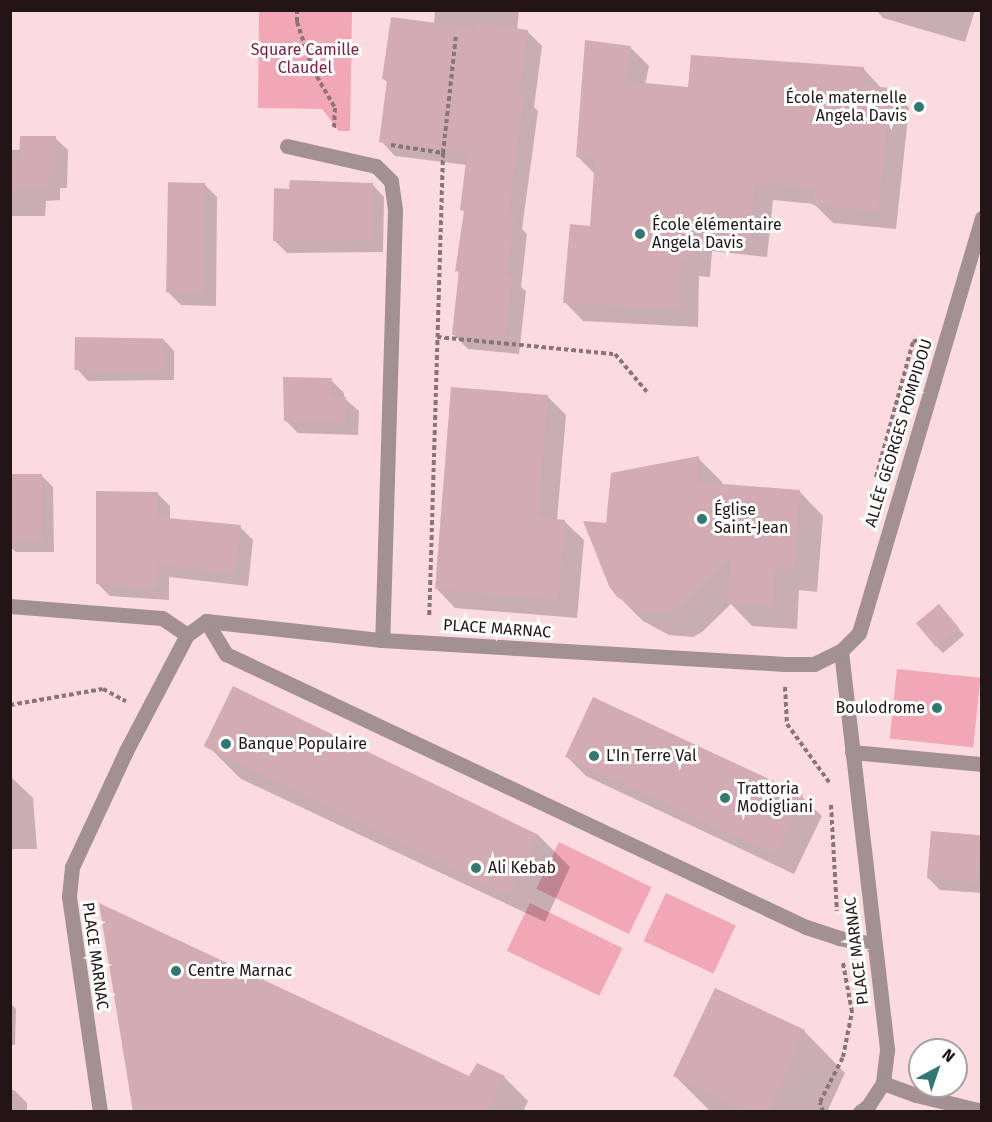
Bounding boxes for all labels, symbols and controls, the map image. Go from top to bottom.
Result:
park label: Square Camille Claudel [251,40,359,78]
place label: École maternelle Angela Davis [786,88,907,126]
marker: École maternelle Angela Davis [912,100,926,114]
place label: École élémentaire Angela Davis [652,215,782,253]
marker: École élémentaire Angela Davis [633,227,647,241]
street label: ALLÉE GEORGES POMPIDOU [861,337,937,529]
place label: Église Saint-Jean [714,500,788,538]
marker: Église Saint-Jean [695,512,709,526]
street label: PLACE MARNAC [442,616,552,642]
place label: Boulodrome [836,698,925,718]
marker: Boulodrome [930,701,944,715]
place label: Banque Populaire [238,734,367,754]
marker: Banque Populaire [219,737,233,751]
place label: L'In Terre Val [606,746,697,766]
marker: L'In Terre Val [587,749,601,763]
place label: Trattoria Modigliani [737,779,813,817]
marker: Trattoria Modigliani [718,791,732,805]
place label: Ali Kebab [488,858,556,878]
marker: Ali Kebab [469,861,483,875]
street label: PLACE MARNAC [841,896,873,1006]
street label: PLACE MARNAC [78,901,112,1011]
place label: Centre Marnac [188,961,292,981]
marker: Centre Marnac [169,964,183,978]
north arrow [908,1038,968,1098]
text: N [938,1045,959,1066]

